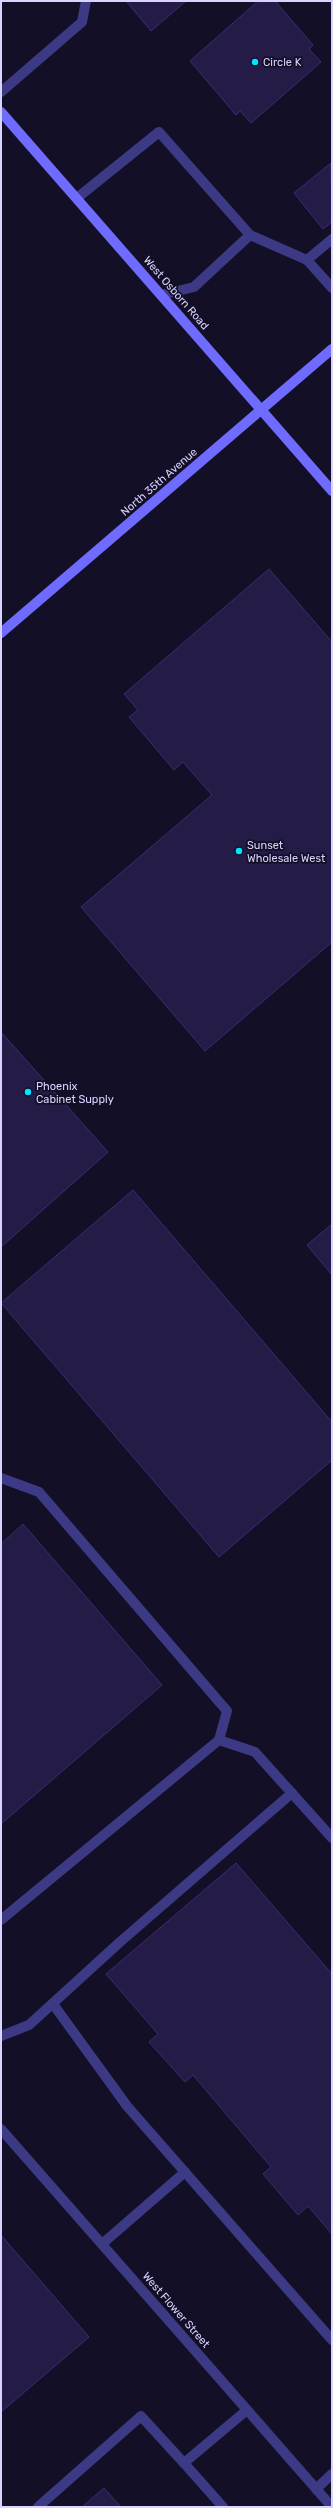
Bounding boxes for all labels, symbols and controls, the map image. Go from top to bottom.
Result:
place label: Circle K [263,56,302,69]
marker: Circle K [250,57,260,67]
street label: West Osborn Road [141,254,211,332]
street label: North 35th Avenue [118,445,200,519]
place label: Sunset Wholesale West [247,839,326,865]
marker: Sunset Wholesale West [234,846,244,856]
place label: Phoenix Cabinet Supply [36,1080,114,1106]
marker: Phoenix Cabinet Supply [23,1087,33,1097]
street label: West Flower Street [140,2270,213,2351]

